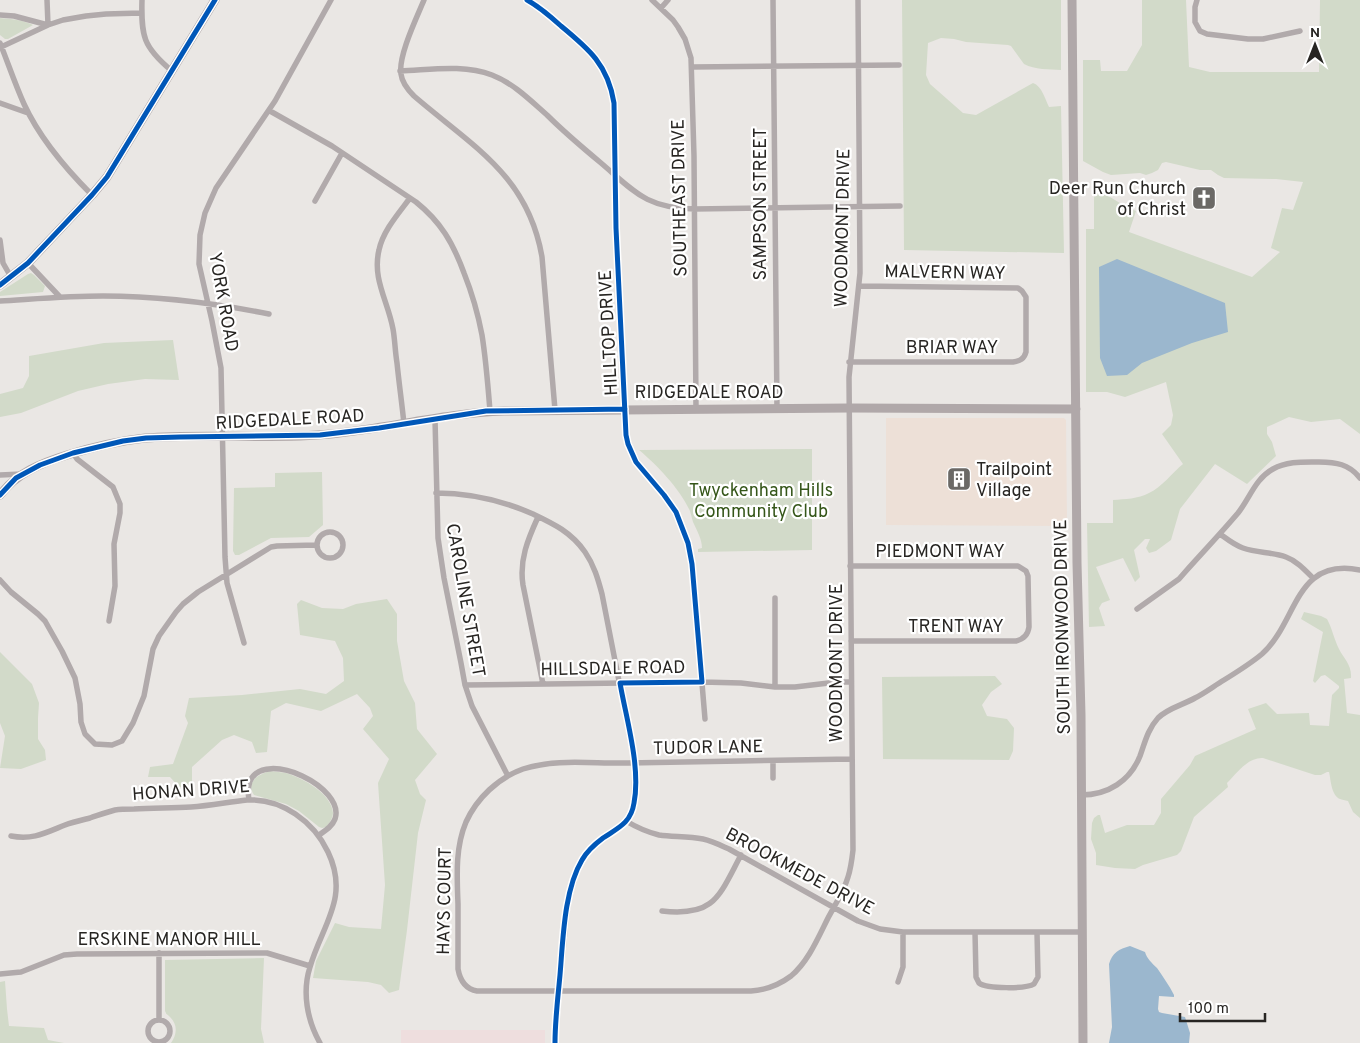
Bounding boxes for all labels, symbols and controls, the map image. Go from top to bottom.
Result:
north arrow [1290,20,1340,70]
text: N [1310,25,1320,42]
street label: SOUTHEAST DRIVE [668,119,693,277]
street label: SAMPSON STREET [750,127,773,281]
street label: WOODMONT DRIVE [831,148,856,308]
place label: Deer Run Church of Christ [1049,178,1186,222]
church icon: Deer Run Church of Christ [1191,185,1217,211]
street label: YORK ROAD [202,251,243,354]
street label: MALVERN WAY [884,261,1006,286]
street label: HILLTOP DRIVE [595,269,624,396]
street label: BRIAR WAY [906,337,998,360]
street label: RIDGEDALE ROAD [634,382,784,405]
street label: RIDGEDALE ROAD [215,405,365,436]
place label: Trailpoint Village [976,459,1052,503]
building icon: Trailpoint Village [946,466,972,492]
park label: Twyckenham Hills Community Club [689,480,833,524]
street label: SOUTH IRONWOOD DRIVE [1050,519,1077,735]
street label: CAROLINE STREET [440,522,489,679]
street label: PIEDMONT WAY [875,541,1005,564]
street label: WOODMONT DRIVE [826,583,849,743]
street label: TRENT WAY [908,616,1004,639]
street label: HILLSDALE ROAD [540,657,686,682]
street label: TUDOR LANE [653,736,763,761]
street label: HONAN DRIVE [131,776,251,807]
street label: BROOKMEDE DRIVE [721,823,878,921]
street label: HAYS COURT [433,847,458,955]
street label: ERSKINE MANOR HILL [77,929,261,952]
scale bar [1180,990,1265,1022]
text: 100 m [1188,1000,1229,1019]

